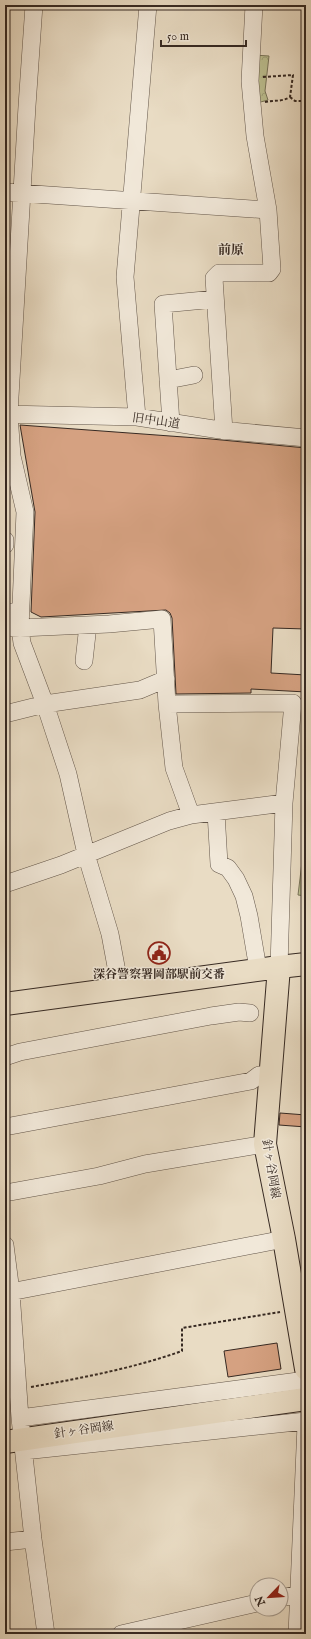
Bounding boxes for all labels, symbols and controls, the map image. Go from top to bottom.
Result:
scale bar [161,22,246,48]
text: 50 m [167,29,189,44]
district label: 前原 [218,242,244,259]
street label: 旧中山道 [131,410,181,432]
public building icon: 深谷警察署岡部駅前交番 [146,940,172,966]
place label: 深谷警察署岡部駅前交番 [93,967,225,982]
street label: 針ヶ谷岡線 [259,1138,283,1200]
street label: 針ヶ谷岡線 [53,1418,115,1442]
north arrow [249,1577,289,1617]
text: N [252,1593,270,1609]

